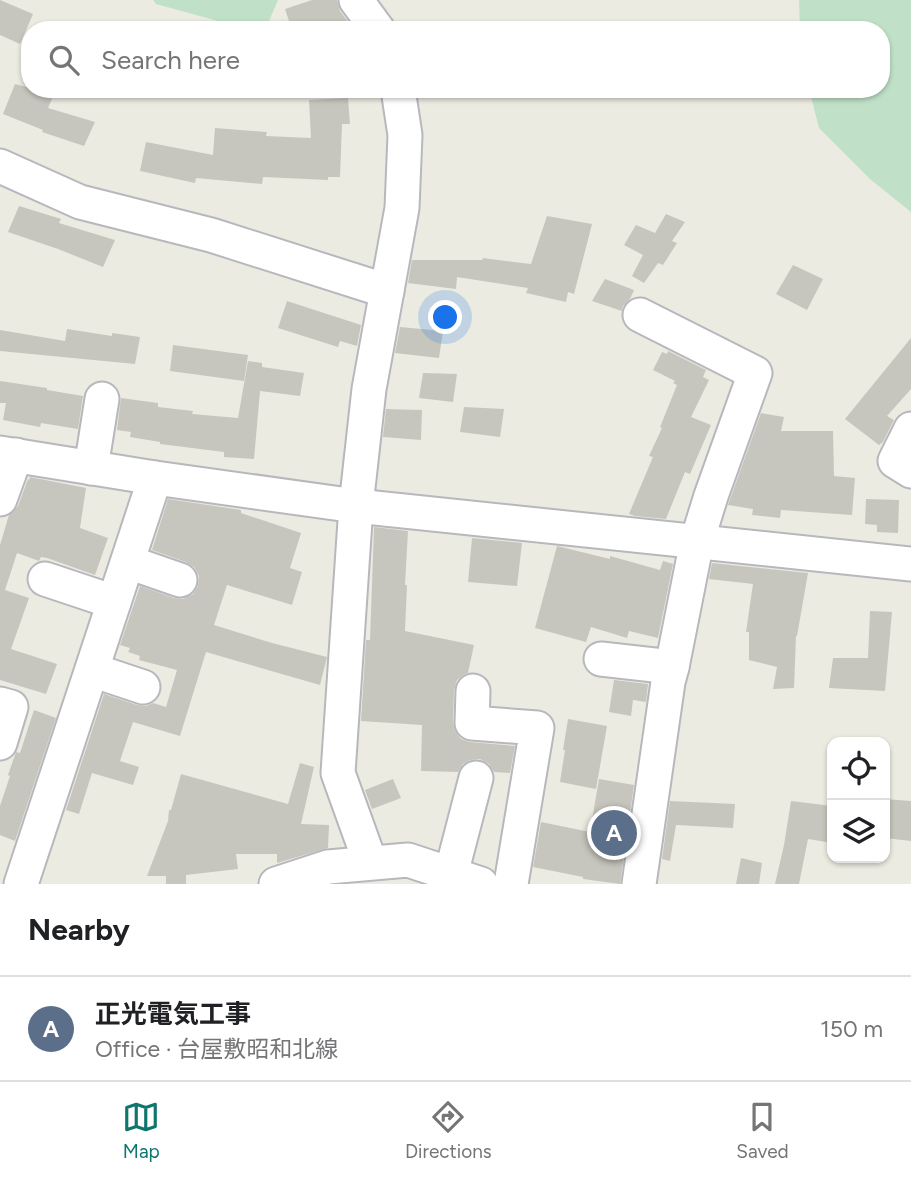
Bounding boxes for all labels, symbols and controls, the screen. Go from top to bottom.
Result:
search box [21,21,890,98]
icon: search [45,41,83,79]
text: Search here [101,44,240,76]
your location [428,300,462,334]
map controls [827,737,890,863]
button: locate [827,737,890,800]
button: layers [827,800,890,863]
pin: A [591,807,637,859]
text: Nearby [28,911,130,948]
text: 正光電気工事 [95,998,251,1030]
text: A [43,1015,59,1043]
text: 150 m [820,1015,883,1043]
text: Office · 台屋敷昭和北線 [95,1035,338,1063]
tab: Map [122,1098,160,1163]
tab: Directions [405,1098,492,1163]
tab: Saved [736,1098,789,1163]

